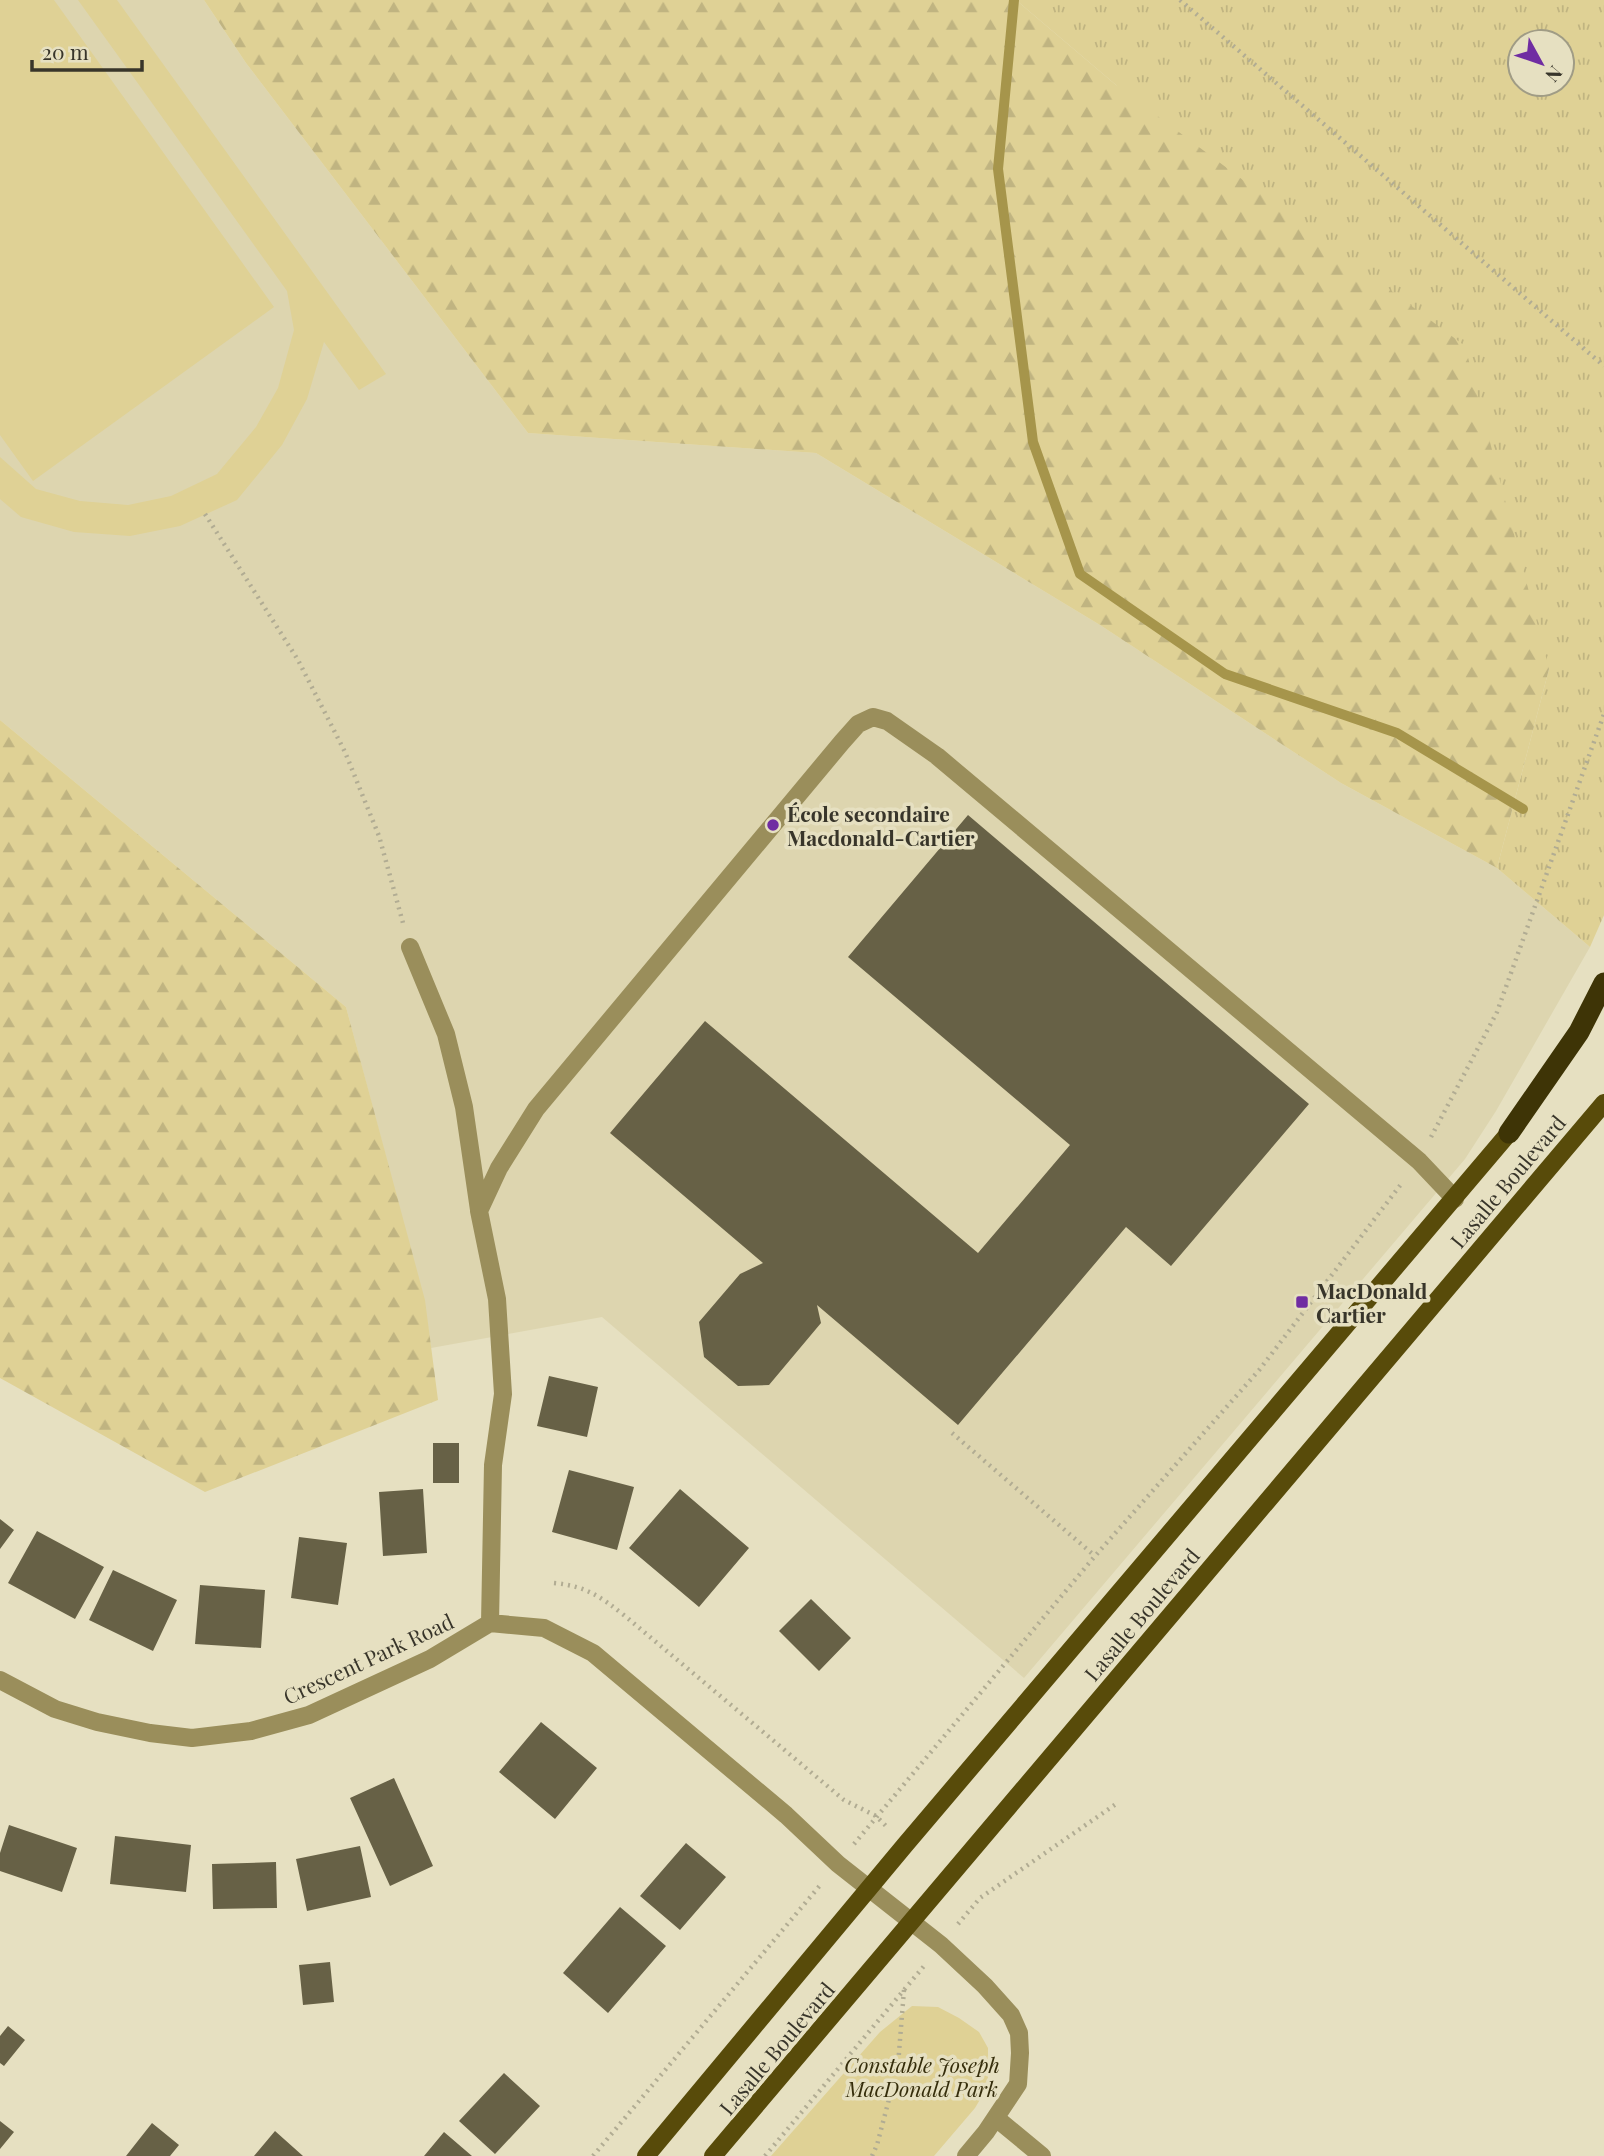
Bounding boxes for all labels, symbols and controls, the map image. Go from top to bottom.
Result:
scale bar [32,28,142,72]
north arrow [1506,28,1576,98]
text: 20 m [42,37,89,65]
text: N [1540,61,1569,88]
place label: École secondaire Macdonald-Cartier [787,799,975,851]
marker: École secondaire Macdonald-Cartier [765,817,781,833]
street label: Lasalle Boulevard [1443,1109,1571,1253]
place label: MacDonald Cartier [1316,1276,1428,1328]
marker: MacDonald Cartier [1294,1294,1310,1310]
street label: Lasalle Boulevard [1077,1542,1205,1686]
street label: Crescent Park Road [278,1606,458,1710]
street label: Lasalle Boulevard [712,1976,840,2120]
park label: Constable Joseph MacDonald Park [844,2050,1000,2102]

